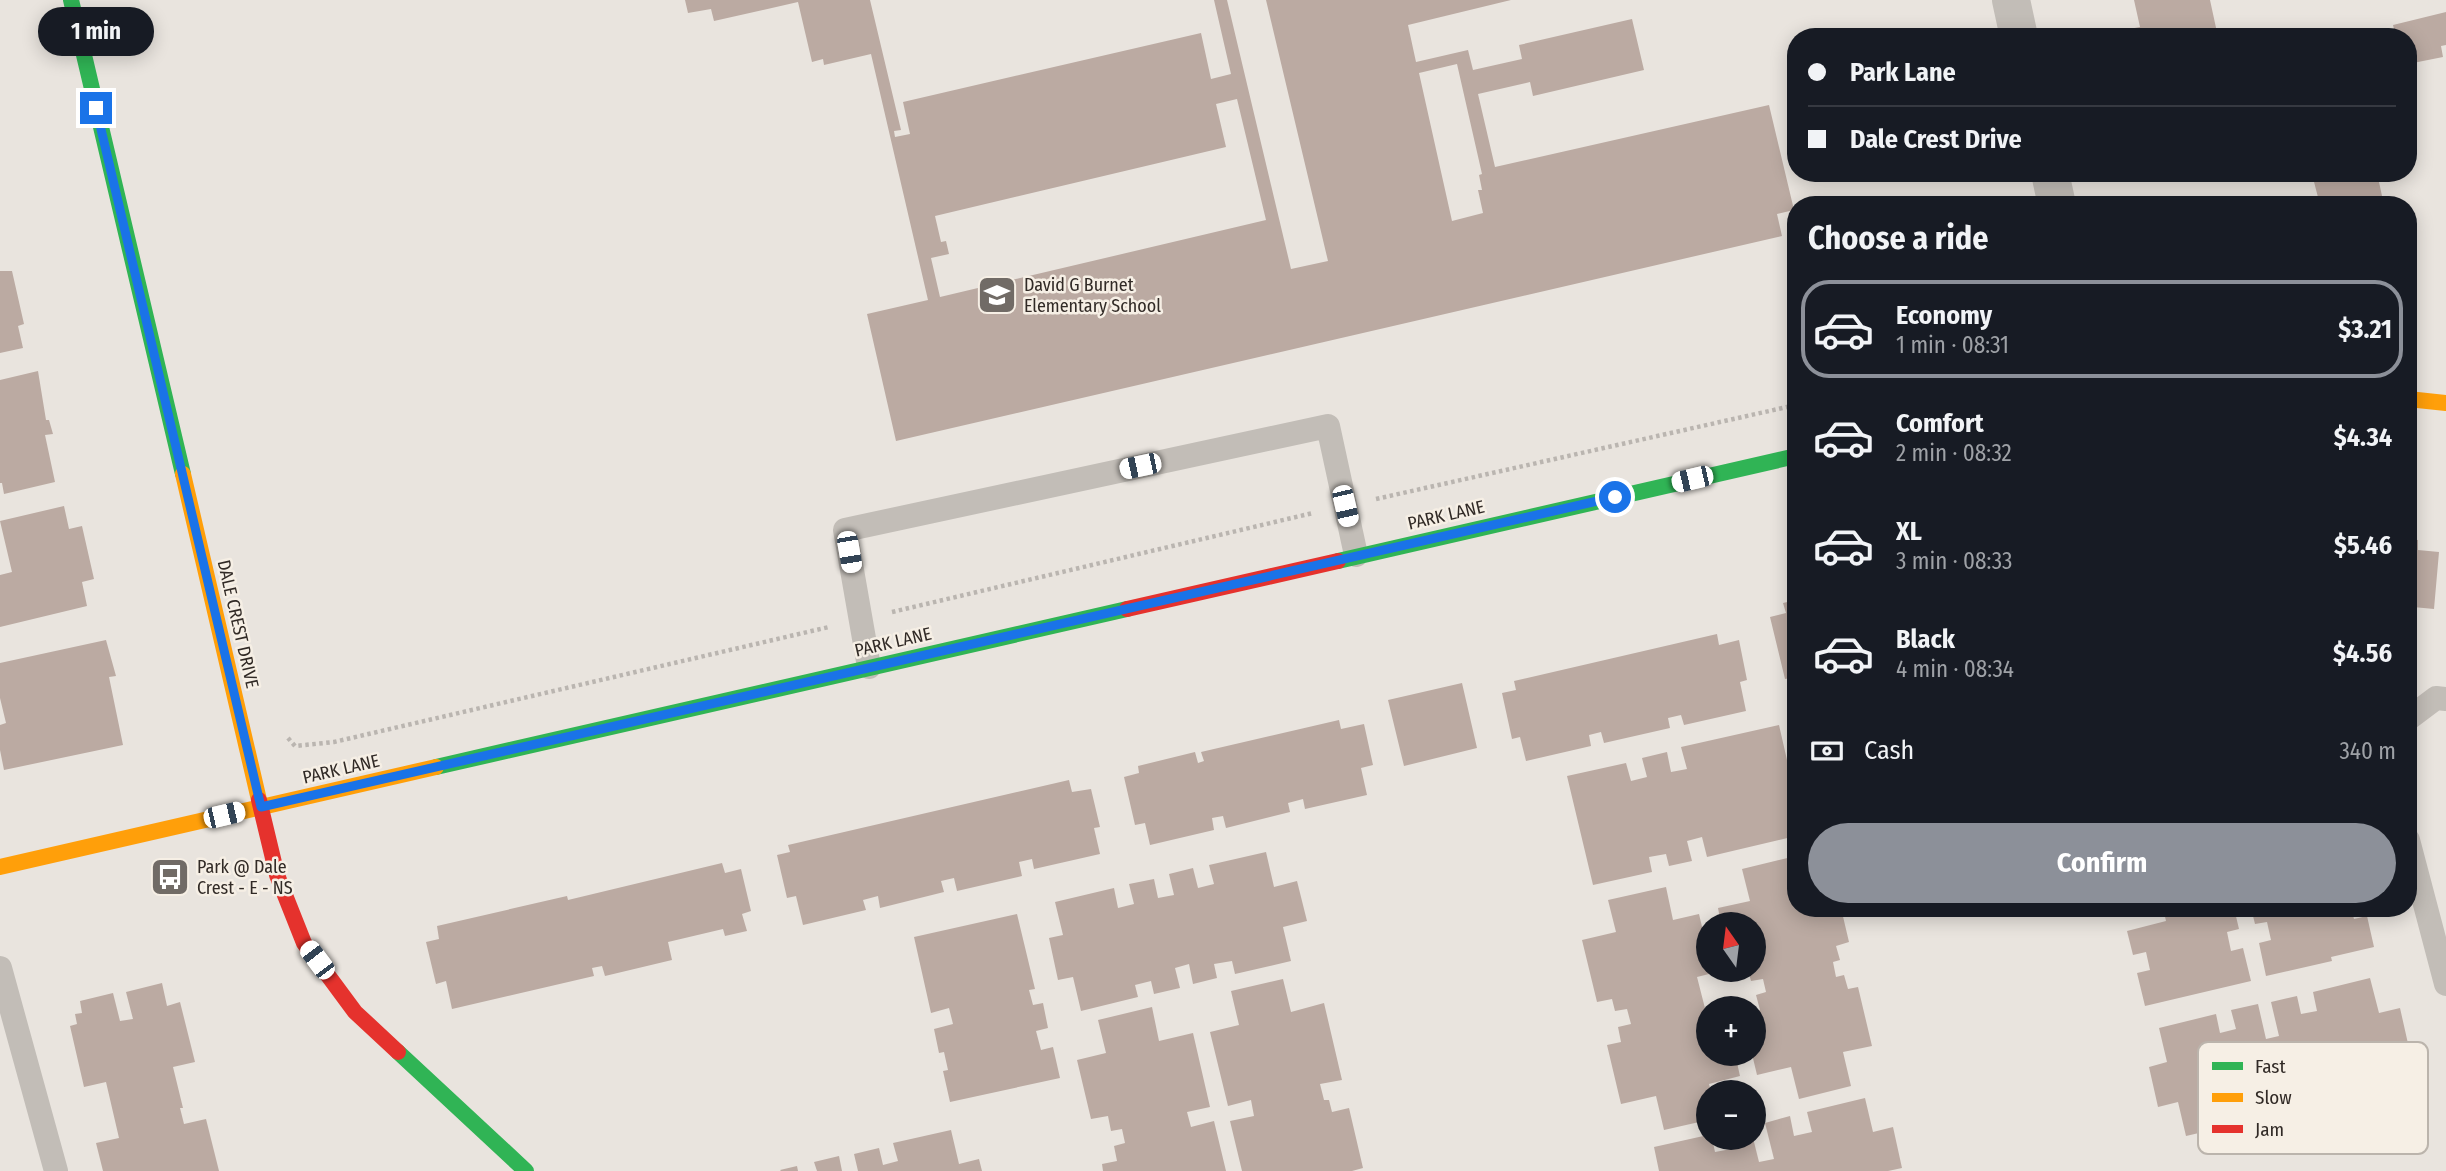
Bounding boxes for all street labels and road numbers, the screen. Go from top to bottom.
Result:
street label: PARK LANE [1405,495,1487,535]
street label: DALE CREST DRIVE [213,558,263,690]
street label: PARK LANE [852,622,934,662]
street label: PARK LANE [300,749,382,789]

